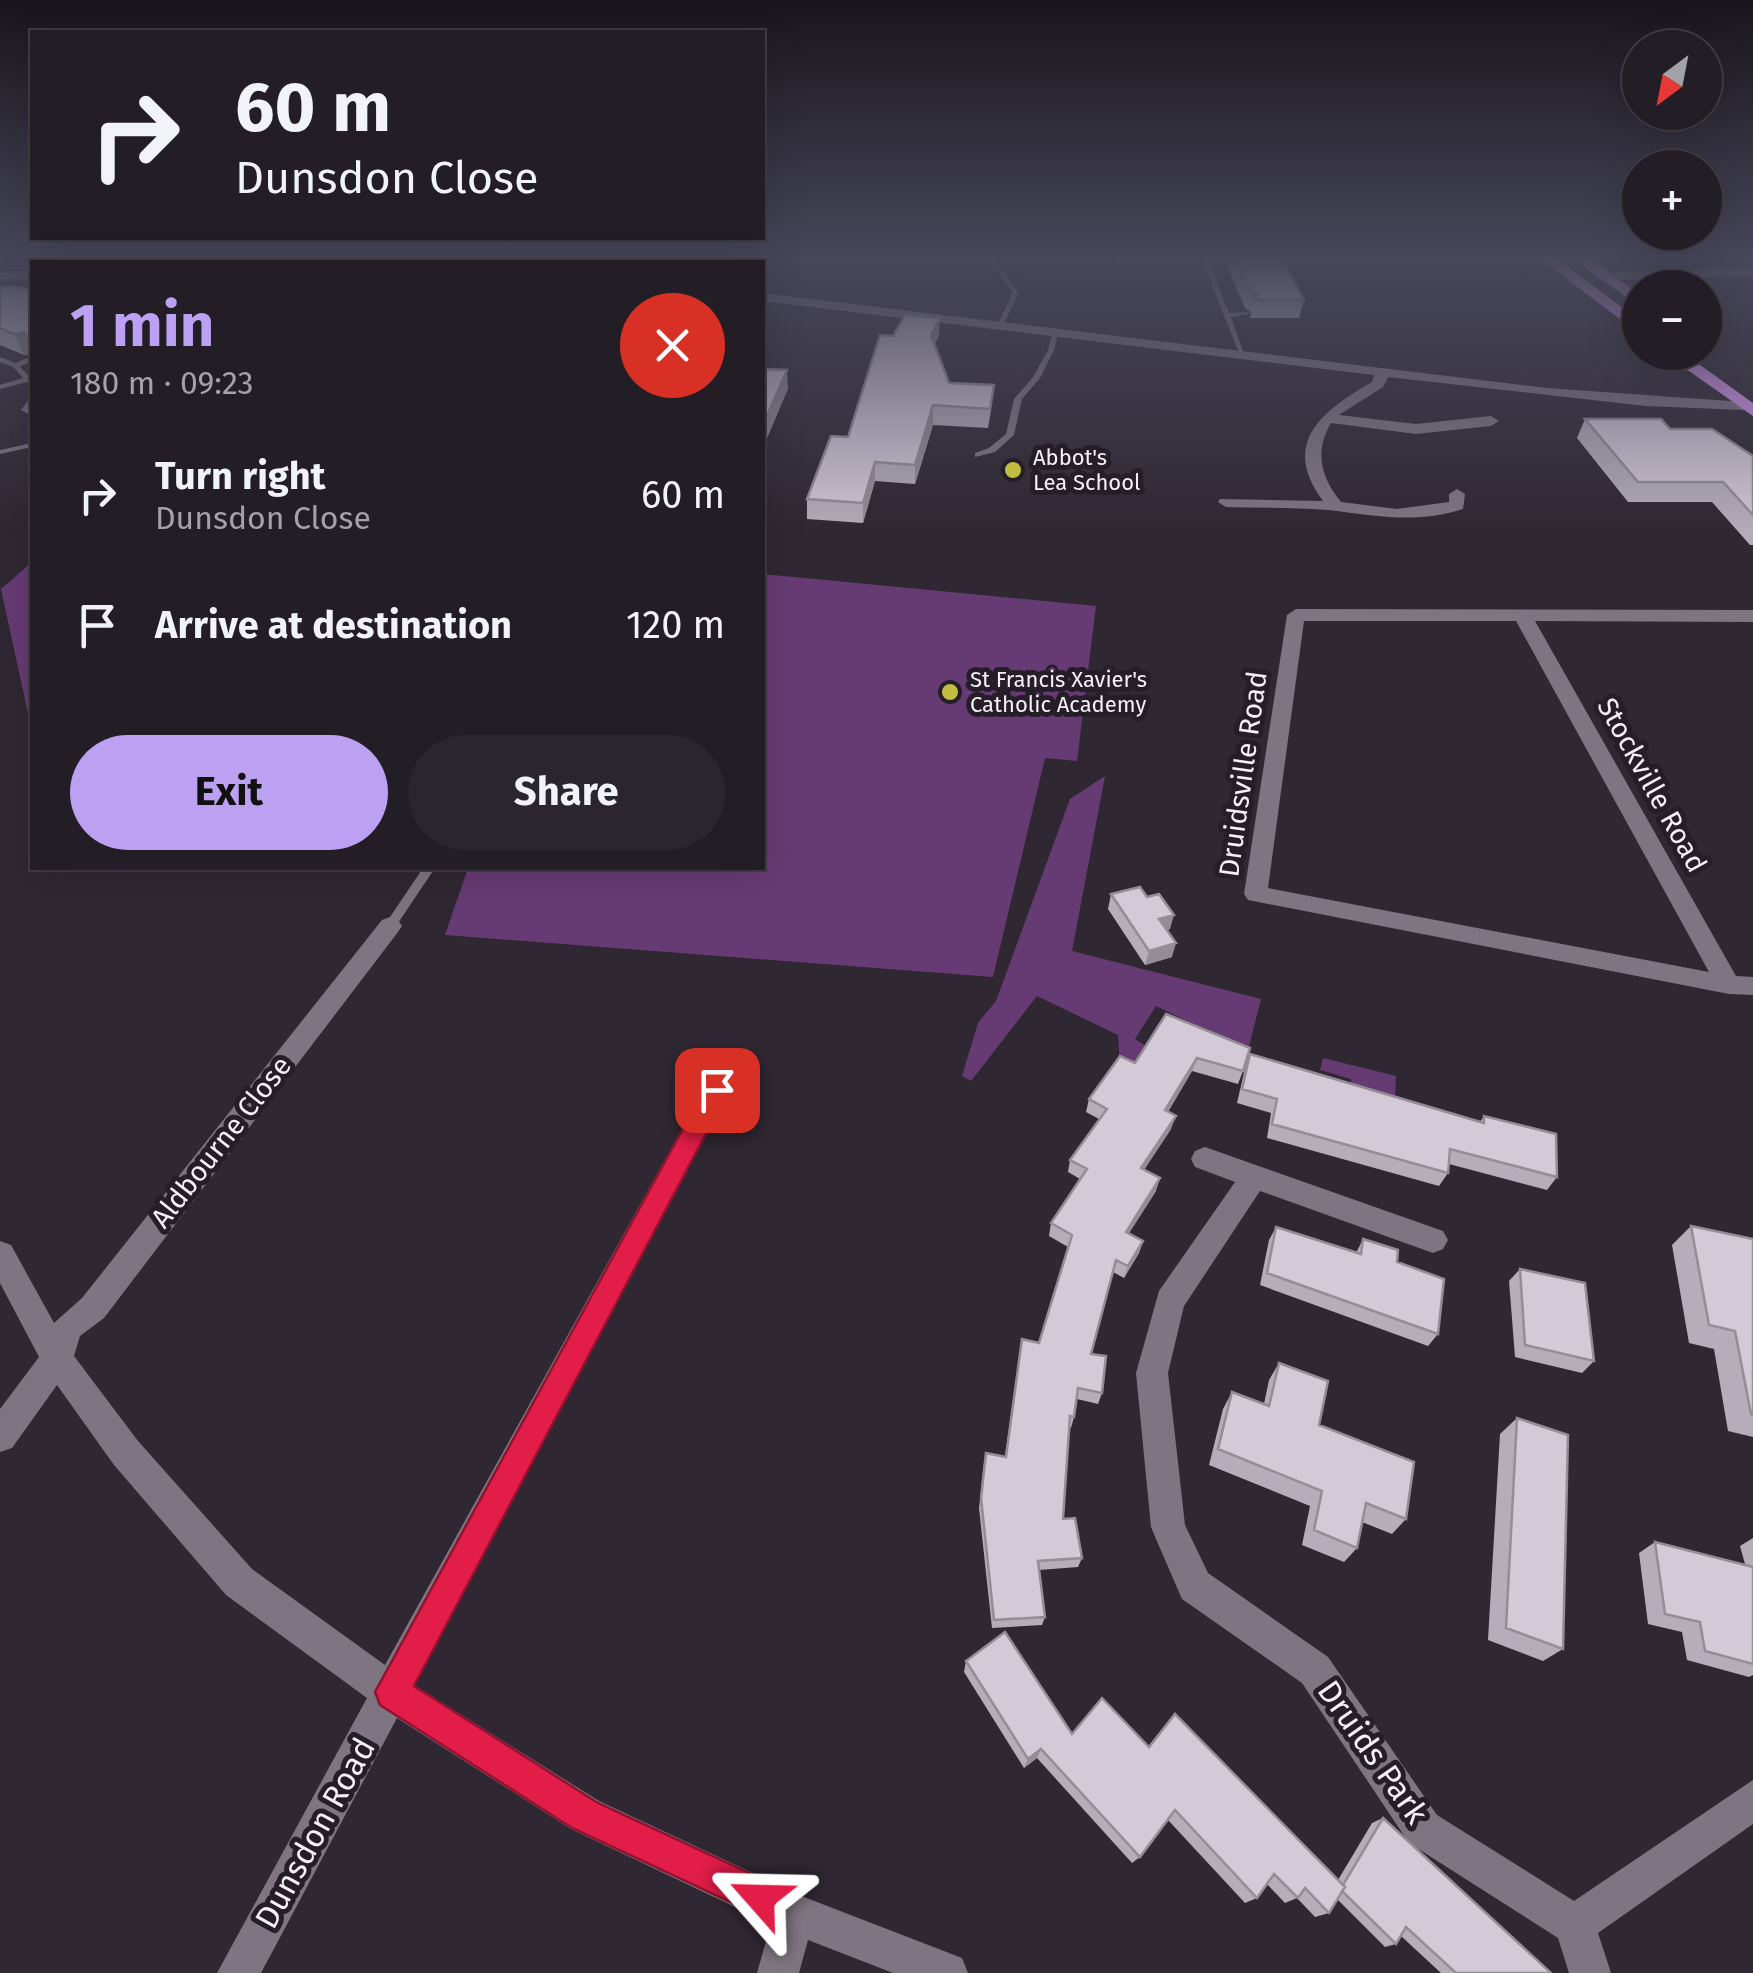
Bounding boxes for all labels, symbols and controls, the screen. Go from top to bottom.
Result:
north arrow [1622,30,1722,130]
map controls [1622,30,1722,370]
text: 60 m [235,66,391,150]
icon: right [70,70,200,200]
button: + [1622,150,1722,250]
text: Dunsdon Close [235,151,539,205]
button: − [1622,270,1722,370]
text: 1 min [70,290,214,362]
button: close [620,293,725,398]
text: 180 m · 09:23 [70,364,254,402]
place label: Abbot's Lea School [1033,444,1141,496]
text: Turn right [155,453,325,499]
marker: Abbot's Lea School [1002,459,1024,481]
icon: right [70,468,125,523]
text: 60 m [641,472,725,518]
text: Dunsdon Close [155,499,371,537]
icon: arrive [70,598,125,653]
text: Arrive at destination [155,602,512,648]
text: 120 m [626,602,725,648]
place label: St Francis Xavier's Catholic Academy [970,666,1147,718]
street label: Druidsville Road [1212,669,1274,879]
marker: St Francis Xavier's Catholic Academy [939,681,961,703]
street label: Stockville Road [1590,692,1714,878]
button: Exit [70,735,388,850]
button: Share [408,735,725,850]
pin [675,1048,760,1133]
street label: Aldbourne Close [144,1050,298,1234]
icon: arrive [690,1063,745,1118]
street label: Druids Park [1310,1673,1437,1831]
street label: Dunsdon Road [247,1731,383,1935]
position arrow [708,1846,812,1950]

